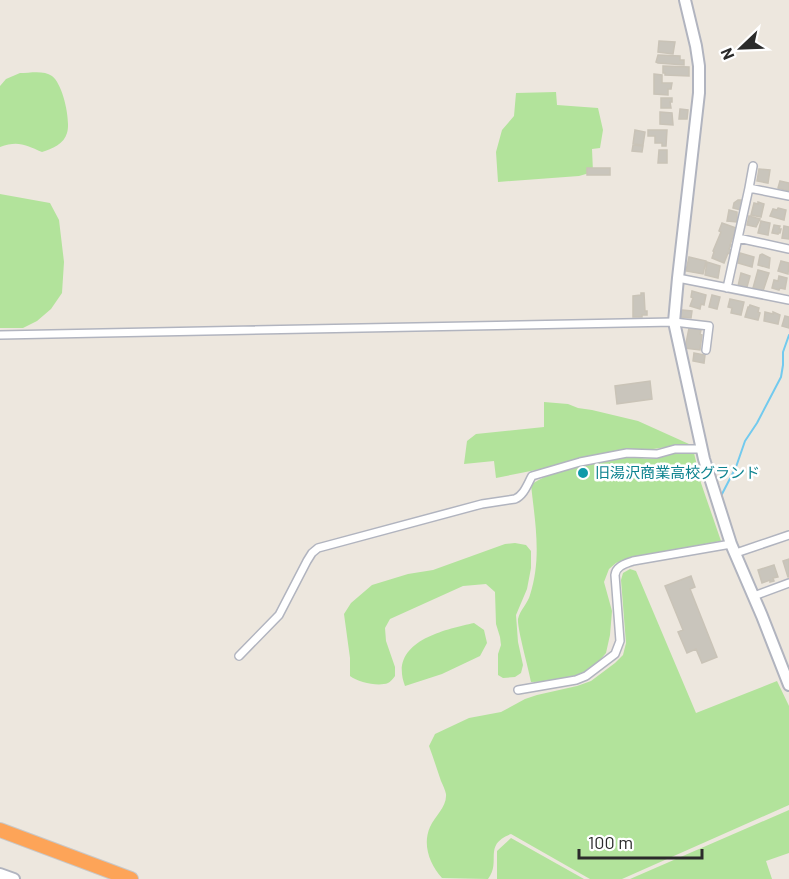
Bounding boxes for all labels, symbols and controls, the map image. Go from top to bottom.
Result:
north arrow [711,18,771,78]
text: N [716,45,738,63]
place label: 旧湯沢商業高校グランド [595,463,760,481]
marker: 旧湯沢商業高校グランド [576,466,590,480]
scale bar [579,822,702,860]
text: 100 m [588,831,633,853]

